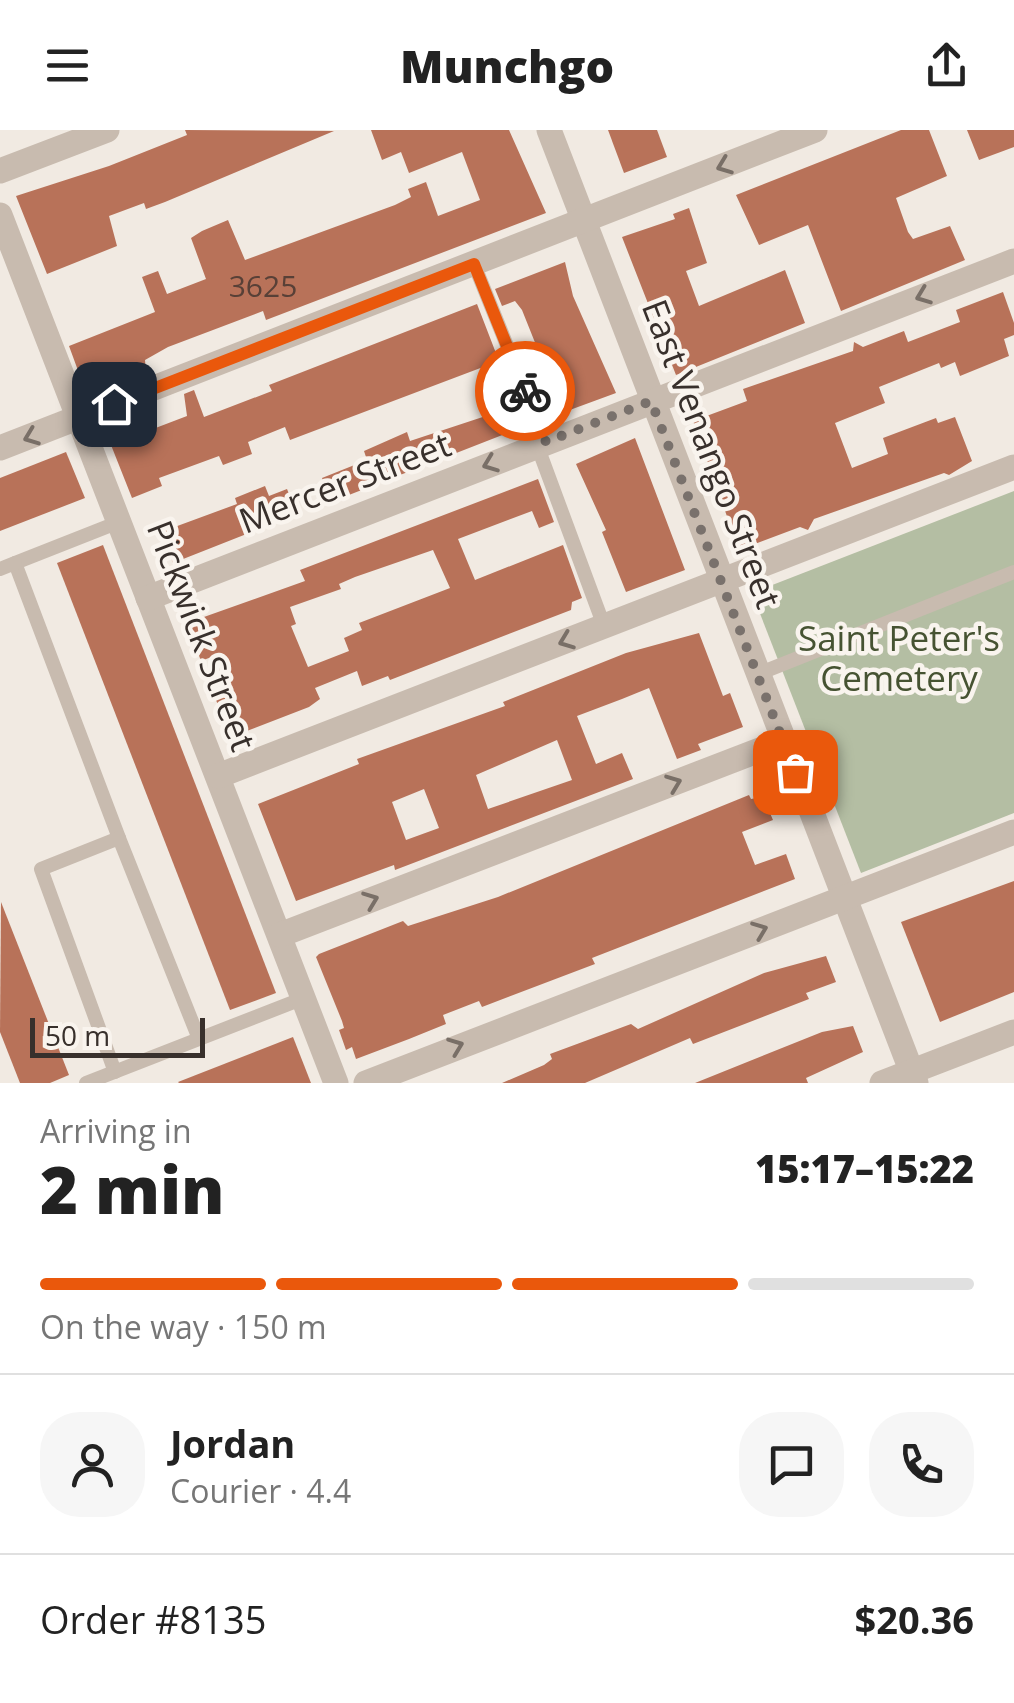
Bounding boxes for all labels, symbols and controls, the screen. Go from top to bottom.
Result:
text: Munchgo [400,35,614,96]
icon: menu [40,38,95,93]
icon: share [919,38,974,93]
one-way arrow [717,154,734,174]
house number: 3625 [229,265,297,306]
one-way arrow [915,284,933,304]
street label: East Venango Street [632,292,793,615]
courier [475,341,575,441]
pin [72,362,157,447]
icon: bike [498,364,553,419]
icon: home [87,377,142,432]
street label: Mercer Street [232,420,457,543]
one-way arrow [23,425,40,445]
one-way arrow [482,453,499,473]
street label: Pickwick Street [137,514,268,757]
park label: Saint Peter's Cemetery [798,614,1000,701]
one-way arrow [559,629,576,650]
pin [753,730,838,815]
icon: bag [768,745,823,800]
one-way arrow [664,775,682,795]
one-way arrow [361,892,379,912]
one-way arrow [750,921,767,942]
scale bar [30,1013,205,1058]
text: 50 m [45,1016,110,1054]
one-way arrow [447,1037,464,1058]
text: Arriving in [40,1109,192,1152]
text: 15:17–15:22 [755,1142,974,1194]
text: 2 min [40,1145,225,1233]
text: On the way · 150 m [40,1305,327,1348]
button: person [40,1412,145,1517]
button: chat [739,1412,844,1517]
button: phone [869,1412,974,1517]
text: Jordan [170,1417,295,1469]
text: Courier · 4.4 [170,1469,351,1512]
text: Order #8135 [40,1593,267,1645]
text: $20.36 [855,1593,974,1645]

